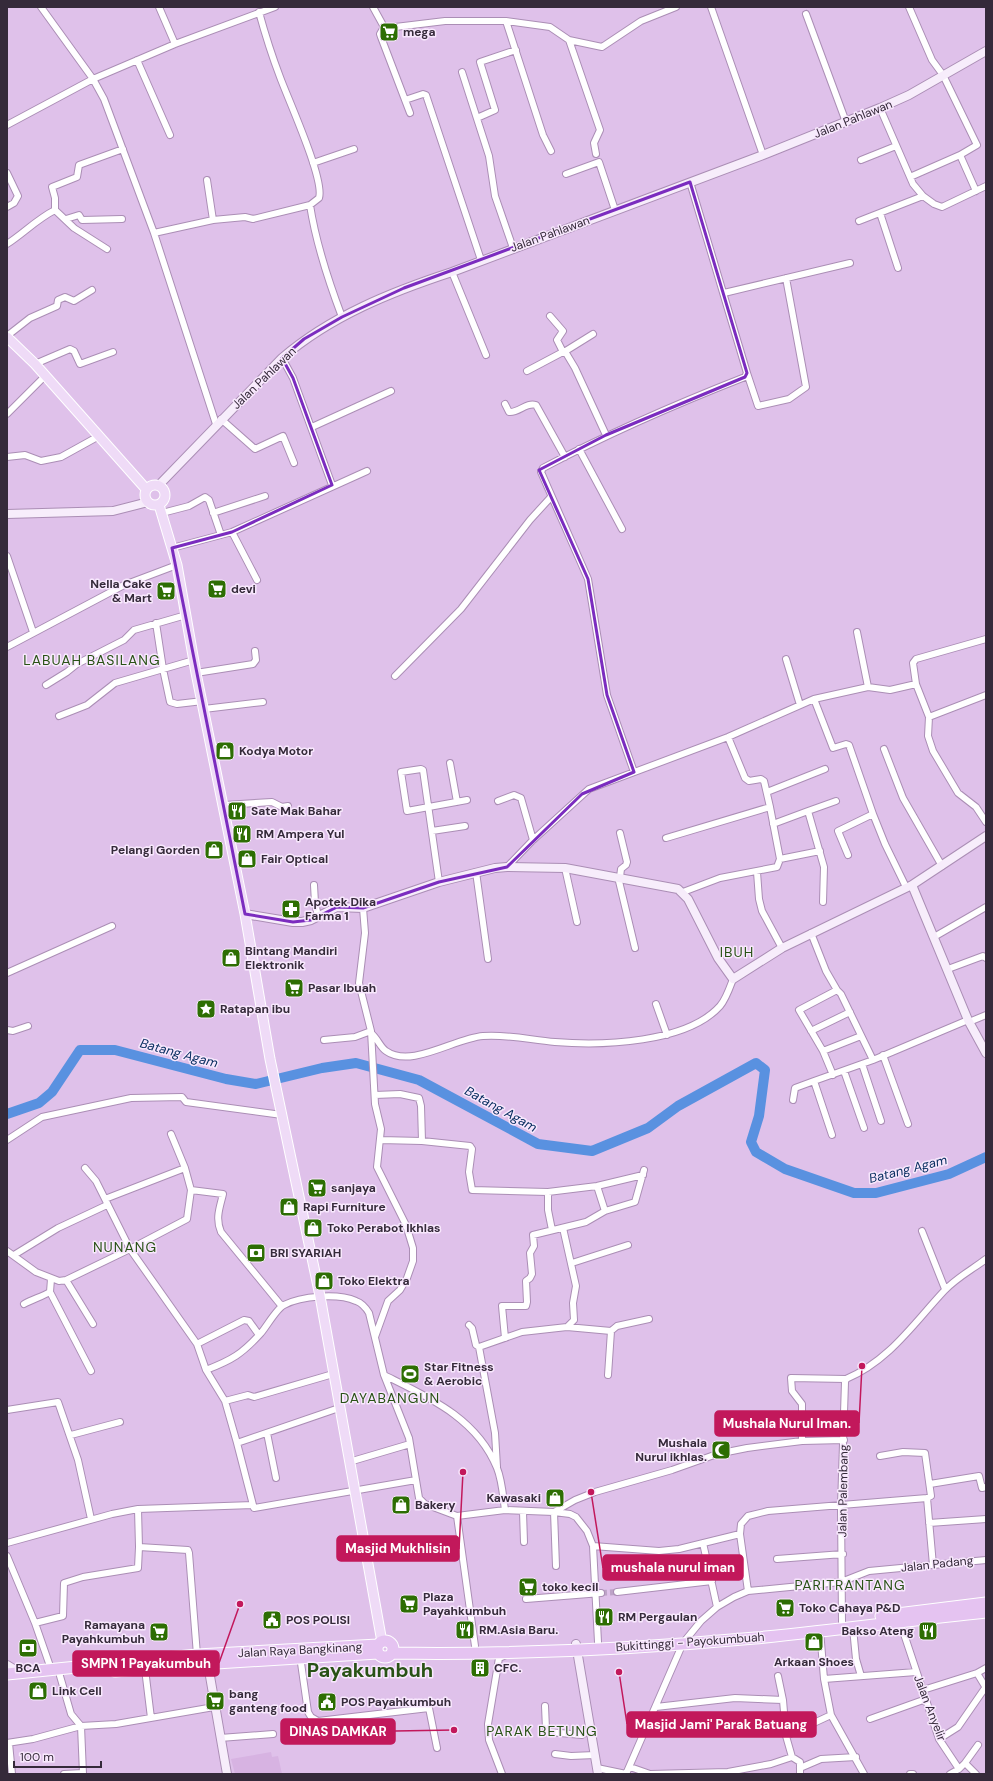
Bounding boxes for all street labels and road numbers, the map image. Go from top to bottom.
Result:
street label: Jalan Pahlawan [811,96,895,142]
street label: Jalan Pahlawan [508,212,592,256]
street label: Jalan Pahlawan [228,343,300,413]
street label: Jalan Palembang [834,1444,852,1538]
street label: Jalan Padang [900,1552,974,1576]
street label: Bukittinggi - Payokumbuah [615,1629,765,1655]
street label: Jalan Raya Bangkinang [237,1639,363,1661]
street label: Jalan Anyelir [910,1673,950,1744]

